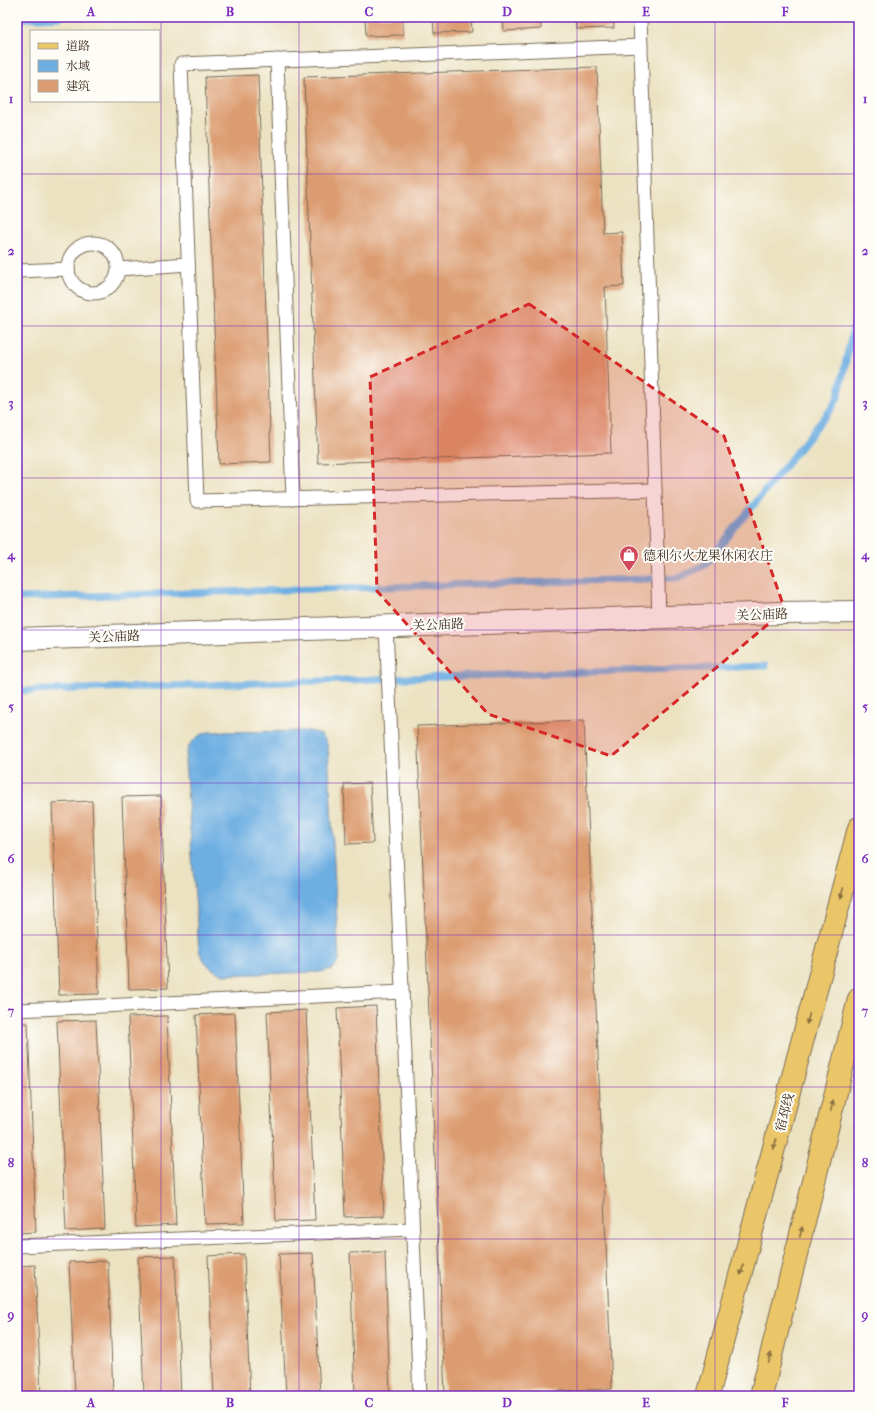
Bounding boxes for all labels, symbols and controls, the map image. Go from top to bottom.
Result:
text: A [86,4,96,19]
text: B [226,4,235,19]
text: C [365,4,374,19]
text: D [502,4,512,19]
text: E [642,4,650,19]
text: F [781,4,789,19]
legend [30,30,160,102]
text: 道路 [66,39,90,53]
text: 水域 [66,59,90,73]
text: 建筑 [66,79,90,93]
text: 1 [9,91,14,106]
text: 1 [863,91,868,106]
text: 2 [8,243,15,258]
text: 2 [862,243,869,258]
text: 3 [8,395,14,411]
text: 3 [862,395,868,411]
shop icon: 德利尔火龙果休闲农庄 [618,544,640,572]
text: 4 [6,547,16,563]
text: 4 [860,547,870,563]
place label: 德利尔火龙果休闲农庄 [643,548,773,563]
street label: 关公庙路 [736,606,788,623]
street label: 关公庙路 [412,616,464,633]
street label: 关公庙路 [88,628,140,645]
text: 5 [8,699,14,714]
text: 5 [862,699,868,714]
text: 6 [7,851,15,866]
text: 6 [861,851,869,866]
one-way arrow [839,887,845,899]
text: 7 [7,1003,15,1018]
text: 7 [861,1003,869,1018]
one-way arrow [805,1013,811,1025]
street label: 宿邳线 [772,1091,797,1133]
one-way arrow [830,1100,836,1112]
one-way arrow [772,1139,778,1151]
text: 8 [8,1155,15,1170]
text: 8 [862,1155,869,1170]
one-way arrow [799,1226,805,1238]
one-way arrow [738,1264,744,1276]
text: 9 [7,1307,15,1323]
text: 9 [861,1307,869,1323]
one-way arrow [767,1352,773,1364]
text: A [86,1395,96,1410]
text: B [226,1395,235,1410]
text: C [365,1395,374,1410]
text: D [502,1395,512,1410]
text: E [642,1395,650,1410]
text: F [781,1395,789,1410]

